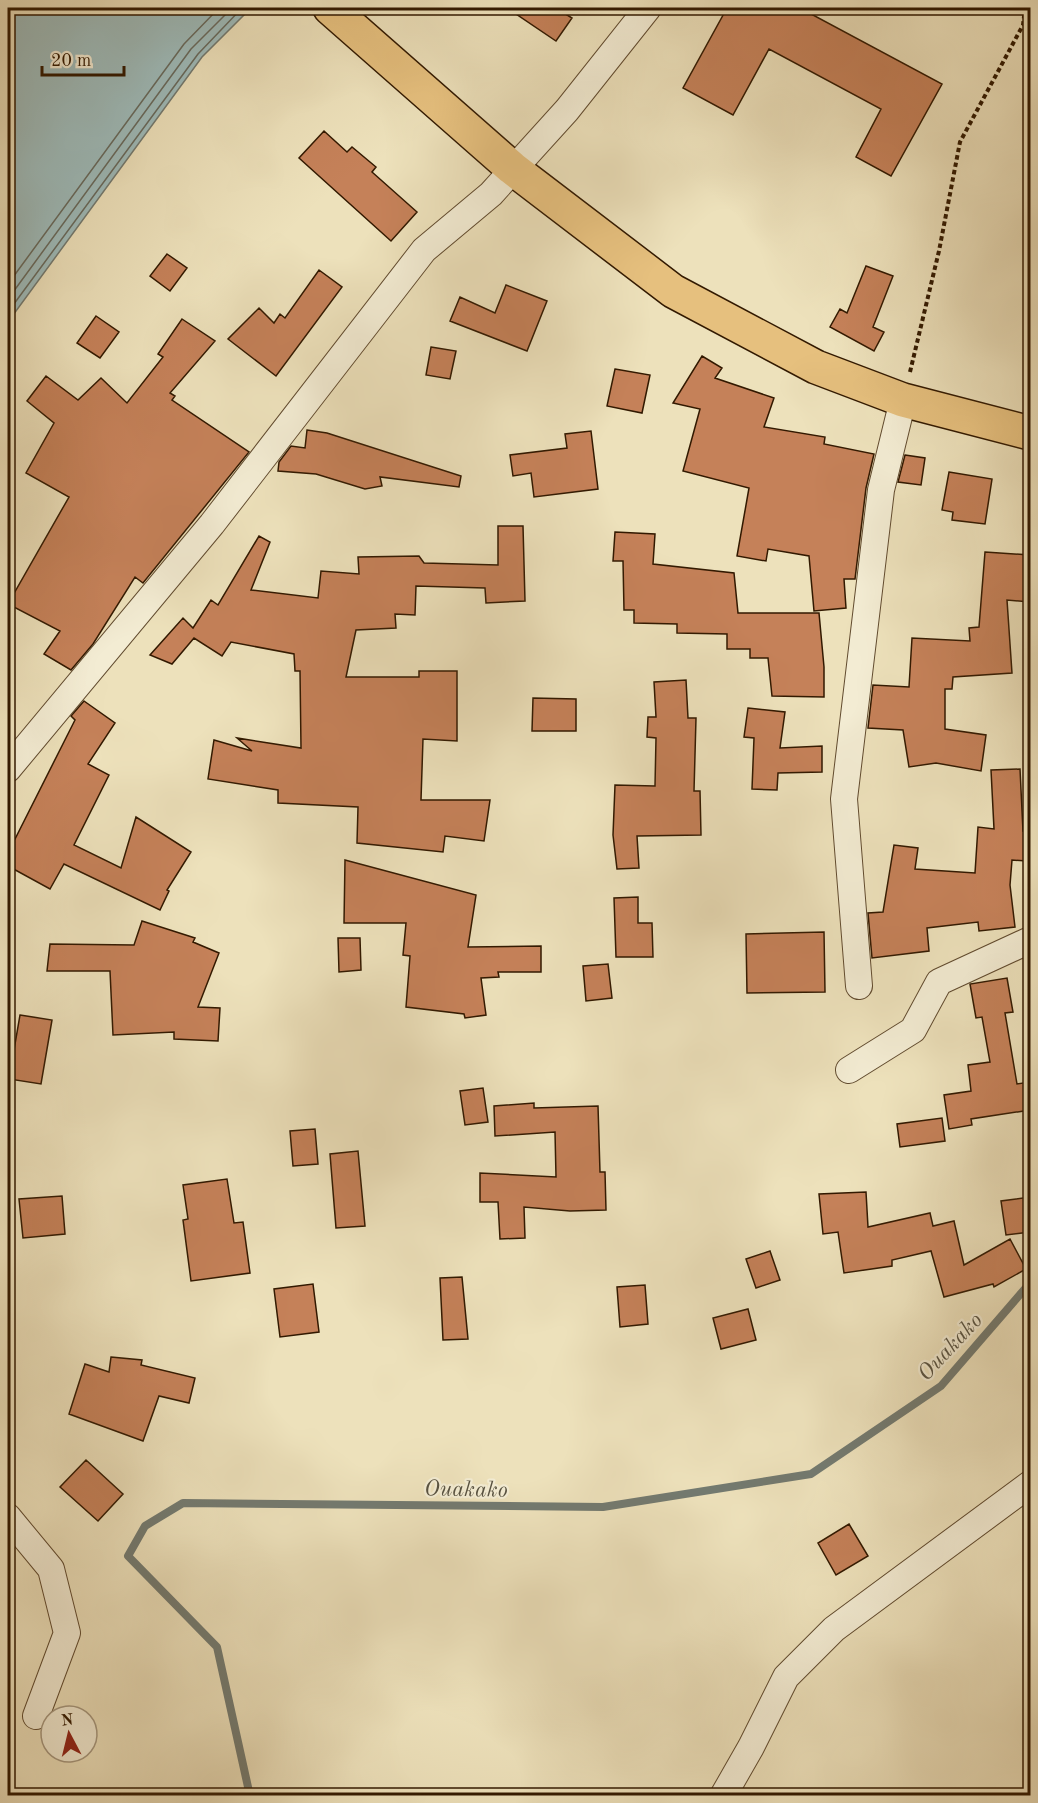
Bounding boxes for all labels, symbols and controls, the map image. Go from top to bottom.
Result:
scale bar [42,39,124,77]
text: 20 m [51,52,91,70]
water label: Ouakako [914,1309,987,1385]
water label: Ouakako [424,1478,508,1502]
north arrow [39,1704,99,1764]
text: N [60,1712,75,1730]

